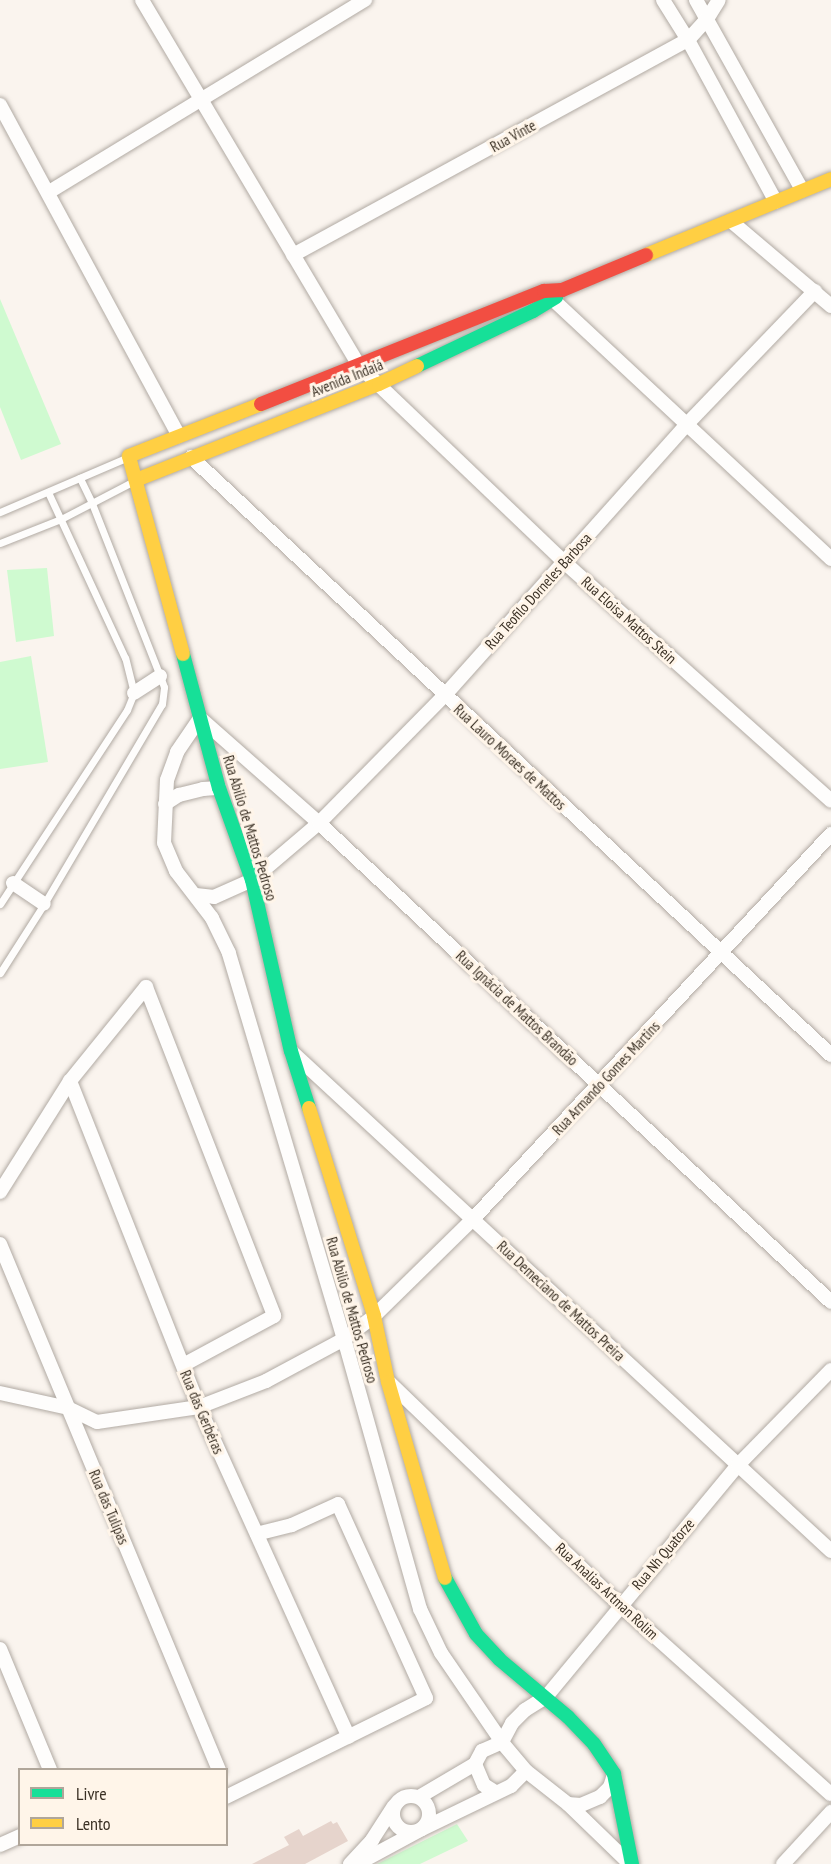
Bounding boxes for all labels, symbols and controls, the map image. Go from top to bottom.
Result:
street label: Rua Vinte [487,116,539,156]
street label: Avenida Indaiá [308,355,386,401]
street label: Rua Teofilo Dorneles Barbosa [481,529,595,653]
street label: Rua Eloisa Mattos Stein [578,573,680,667]
street label: Rua Lauro Moraes de Mattos [450,700,570,814]
street label: Rua Abilio de Mattos Pedroso [219,753,281,903]
street label: Rua Ignácia de Mattos Brandão [452,947,582,1069]
street label: Rua Armando Gomes Martins [548,1017,664,1139]
street label: Rua Abilio de Mattos Pedroso [322,1235,382,1385]
street label: Rua Demeciano de Mattos Preira [493,1237,629,1365]
street label: Rua das Gerbéras [176,1367,228,1457]
street label: Rua das Tulipas [85,1467,133,1547]
street label: Rua Nh Quatorze [628,1515,698,1593]
street label: Rua Analias Artman Rolim [552,1539,662,1643]
legend [18,1768,228,1846]
text: Livre [76,1782,107,1805]
text: Lento [76,1812,111,1835]

